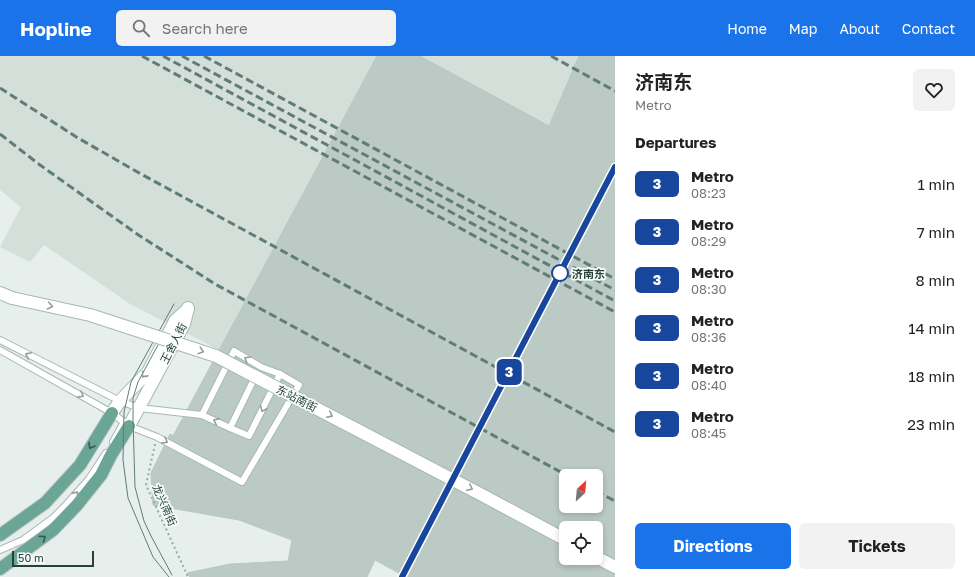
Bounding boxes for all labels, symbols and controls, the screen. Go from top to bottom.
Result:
search box [116,10,396,46]
text: Hopline [20,17,92,40]
icon: search [130,17,152,39]
text: Search here [162,19,248,37]
text: Home [727,20,767,37]
text: Map [789,20,817,37]
text: About [839,20,880,37]
text: Contact [902,20,955,37]
button: heart [913,69,955,111]
text: 济南东 [635,70,692,93]
text: Metro [635,97,672,113]
text: Departures [635,133,716,151]
text: Metro [691,167,734,185]
text: 3 [653,175,661,192]
text: 1 min [917,175,955,193]
text: 08:23 [691,185,726,201]
text: Metro [691,215,734,233]
text: 3 [653,223,661,240]
text: 7 min [917,223,955,241]
text: 08:29 [691,233,726,249]
text: Metro [691,263,734,281]
marker: 济南东 [551,264,569,282]
place label: 济南东 [572,267,605,280]
text: 3 [653,271,661,288]
text: 8 min [916,271,955,289]
text: 08:30 [691,281,727,297]
one-way arrow [46,301,53,309]
text: Metro [691,311,734,329]
text: 3 [653,319,661,336]
text: 14 min [908,319,955,337]
street label: 王舍人街 [157,320,189,366]
text: 08:36 [691,329,726,345]
one-way arrow [197,346,204,355]
one-way arrow [25,352,33,359]
one-way arrow [244,356,251,364]
line badge: 3 [496,359,522,385]
text: Metro [691,359,734,377]
text: 3 [505,363,513,380]
text: 3 [653,367,661,384]
text: 18 min [908,367,955,385]
one-way arrow [142,371,149,378]
text: 08:40 [691,377,727,393]
street label: 东站南街 [274,382,320,414]
one-way arrow [76,391,84,398]
one-way arrow [260,405,268,413]
text: Metro [691,407,734,425]
one-way arrow [325,410,333,418]
text: 3 [653,415,661,432]
text: 23 min [907,415,955,433]
one-way arrow [212,418,219,426]
text: 08:45 [691,425,726,441]
one-way arrow [161,437,168,444]
one-way arrow [89,442,96,449]
north arrow [559,469,603,513]
map controls [559,469,603,565]
street label: 龙兴南街 [150,482,180,528]
one-way arrow [466,483,473,491]
one-way arrow [71,492,78,499]
button: locate [559,521,603,565]
button: Directions [635,523,791,569]
button: Tickets [799,523,955,569]
one-way arrow [38,535,45,542]
scale bar [12,549,94,568]
text: 50 m [18,551,44,564]

